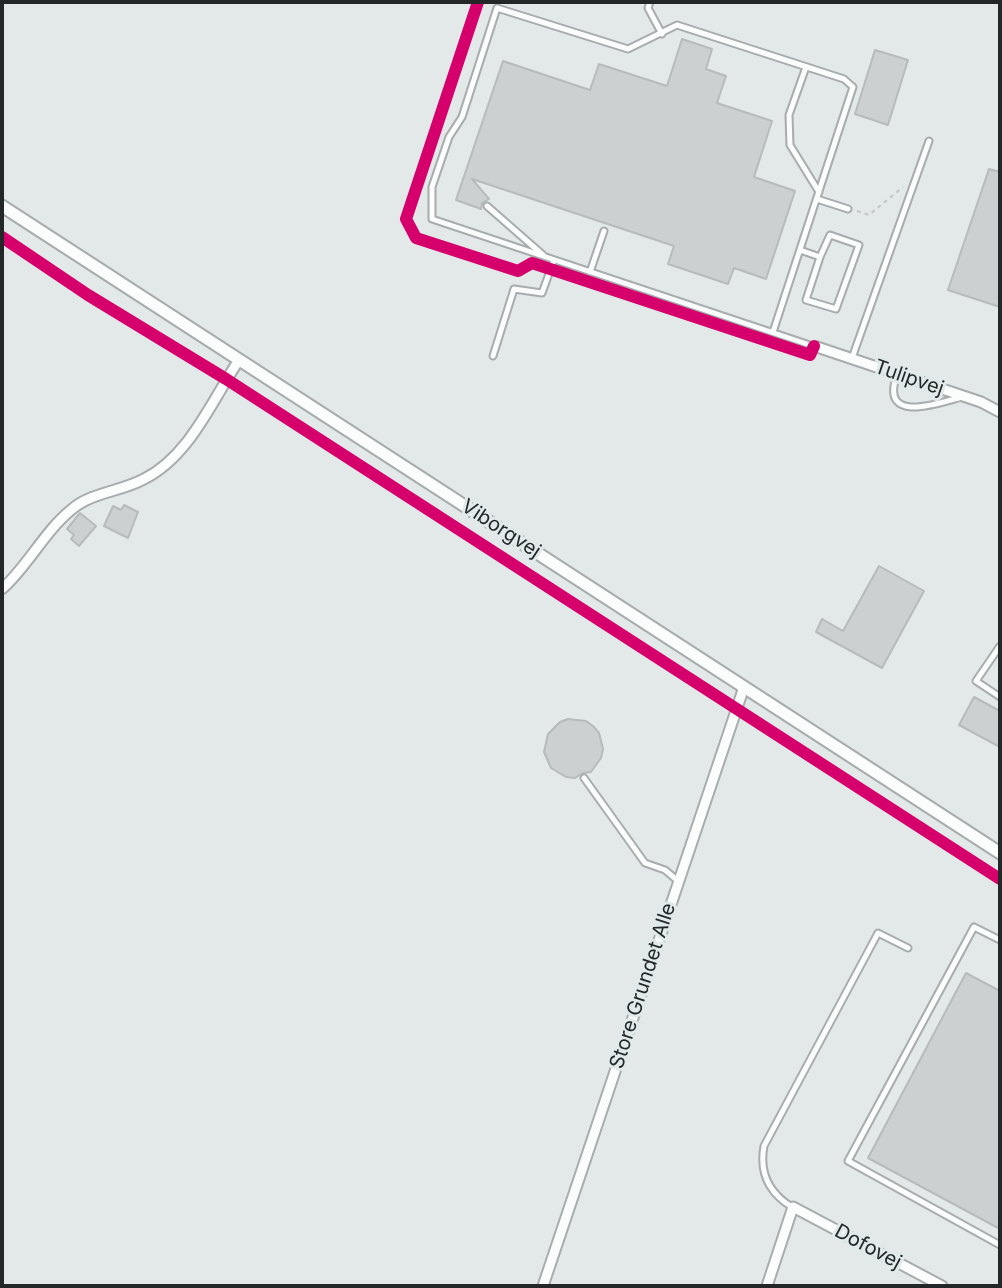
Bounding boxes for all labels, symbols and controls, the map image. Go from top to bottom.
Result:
street label: Tulipvej [871,355,947,401]
street label: Viborgvej [457,495,545,563]
street label: Store Grundet Alle [605,900,681,1072]
street label: Dofovej [830,1219,906,1275]

